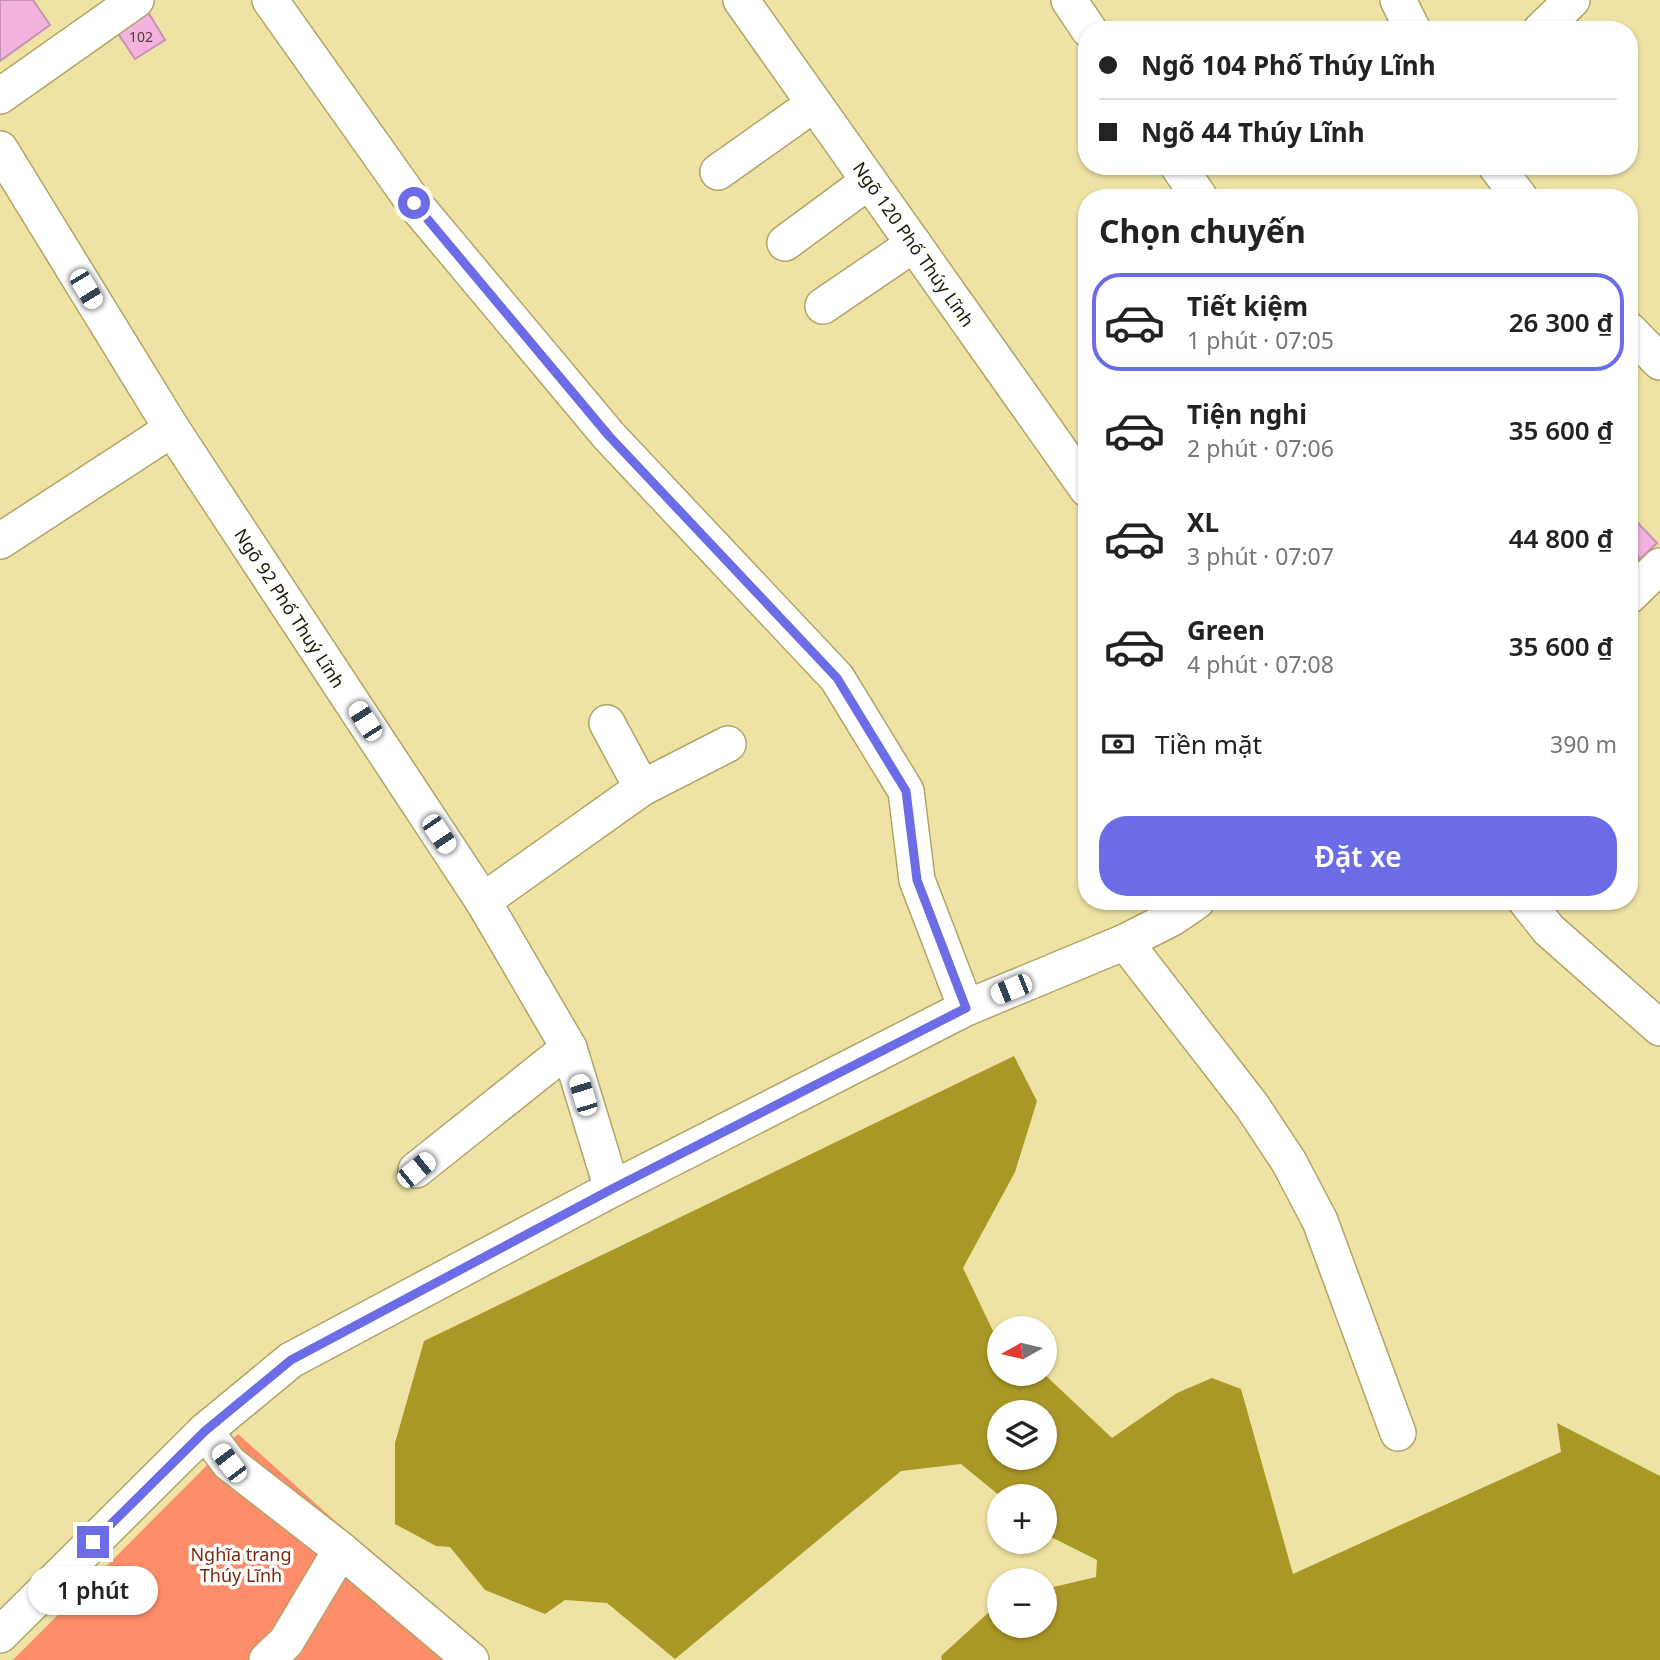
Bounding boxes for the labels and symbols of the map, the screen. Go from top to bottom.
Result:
house number: 102 [129,27,153,46]
street label: Ngõ 120 Phố Thúy Lĩnh [848,157,980,331]
route start [398,187,430,219]
car [67,266,106,312]
street label: Ngõ 92 Phố Thuý Lĩnh [229,524,351,692]
car [345,698,386,744]
car [419,811,460,857]
car [988,971,1035,1007]
car [567,1072,600,1118]
car [394,1149,439,1191]
north arrow [987,1316,1057,1386]
car [208,1440,251,1486]
route end [77,1526,109,1558]
park label: Nghĩa trang Thúy Lĩnh [190,1542,292,1587]
callout: 1 phút [28,1566,158,1616]

